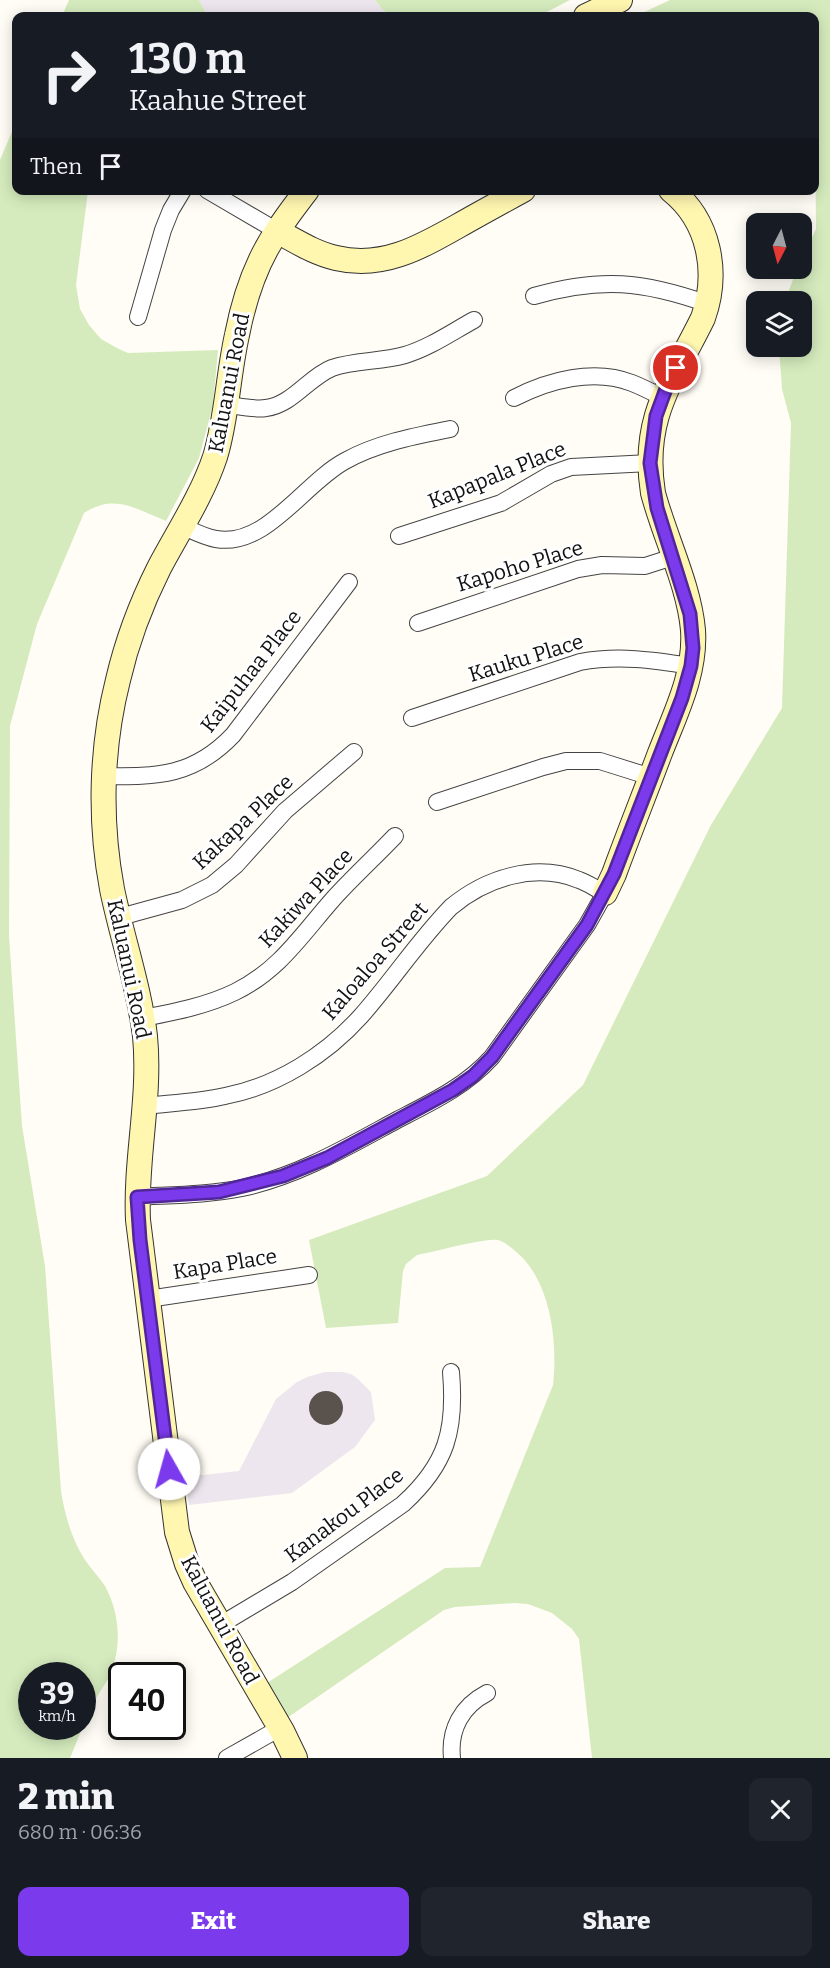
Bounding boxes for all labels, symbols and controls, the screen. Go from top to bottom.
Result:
text: 130 m [129,34,246,84]
icon: right [30,36,108,114]
text: Kaahue Street [129,85,306,117]
icon: arrive [94,150,127,183]
text: Then [30,153,82,180]
north arrow [746,213,812,279]
map controls [746,213,812,357]
button: layers [746,291,812,357]
street label: Kaluanui Road [203,311,255,455]
pin [650,342,701,393]
icon: arrive [659,351,692,384]
street label: Kapapala Place [424,436,570,514]
street label: Kapoho Place [454,534,586,598]
street label: Kaipuhaa Place [195,604,307,738]
street label: Kauku Place [465,628,587,688]
street label: Kakapa Place [187,769,299,875]
street label: Kakiwa Place [253,843,359,953]
street label: Kaloaloa Street [317,896,434,1025]
street label: Kaluanui Road [102,897,156,1041]
street label: Kapa Place [171,1243,279,1285]
position arrow [137,1437,201,1501]
street label: Kanakou Place [279,1462,409,1568]
street label: Kaluanui Road [175,1551,265,1689]
speed limit sign: 40 [108,1662,186,1740]
text: 39 [39,1676,75,1712]
text: km/h [38,1707,76,1725]
text: 2 min [18,1775,114,1819]
button: close [749,1778,812,1841]
text: 680 m · 06:36 [18,1820,142,1844]
button: Exit [18,1887,409,1956]
button: Share [421,1887,812,1956]

